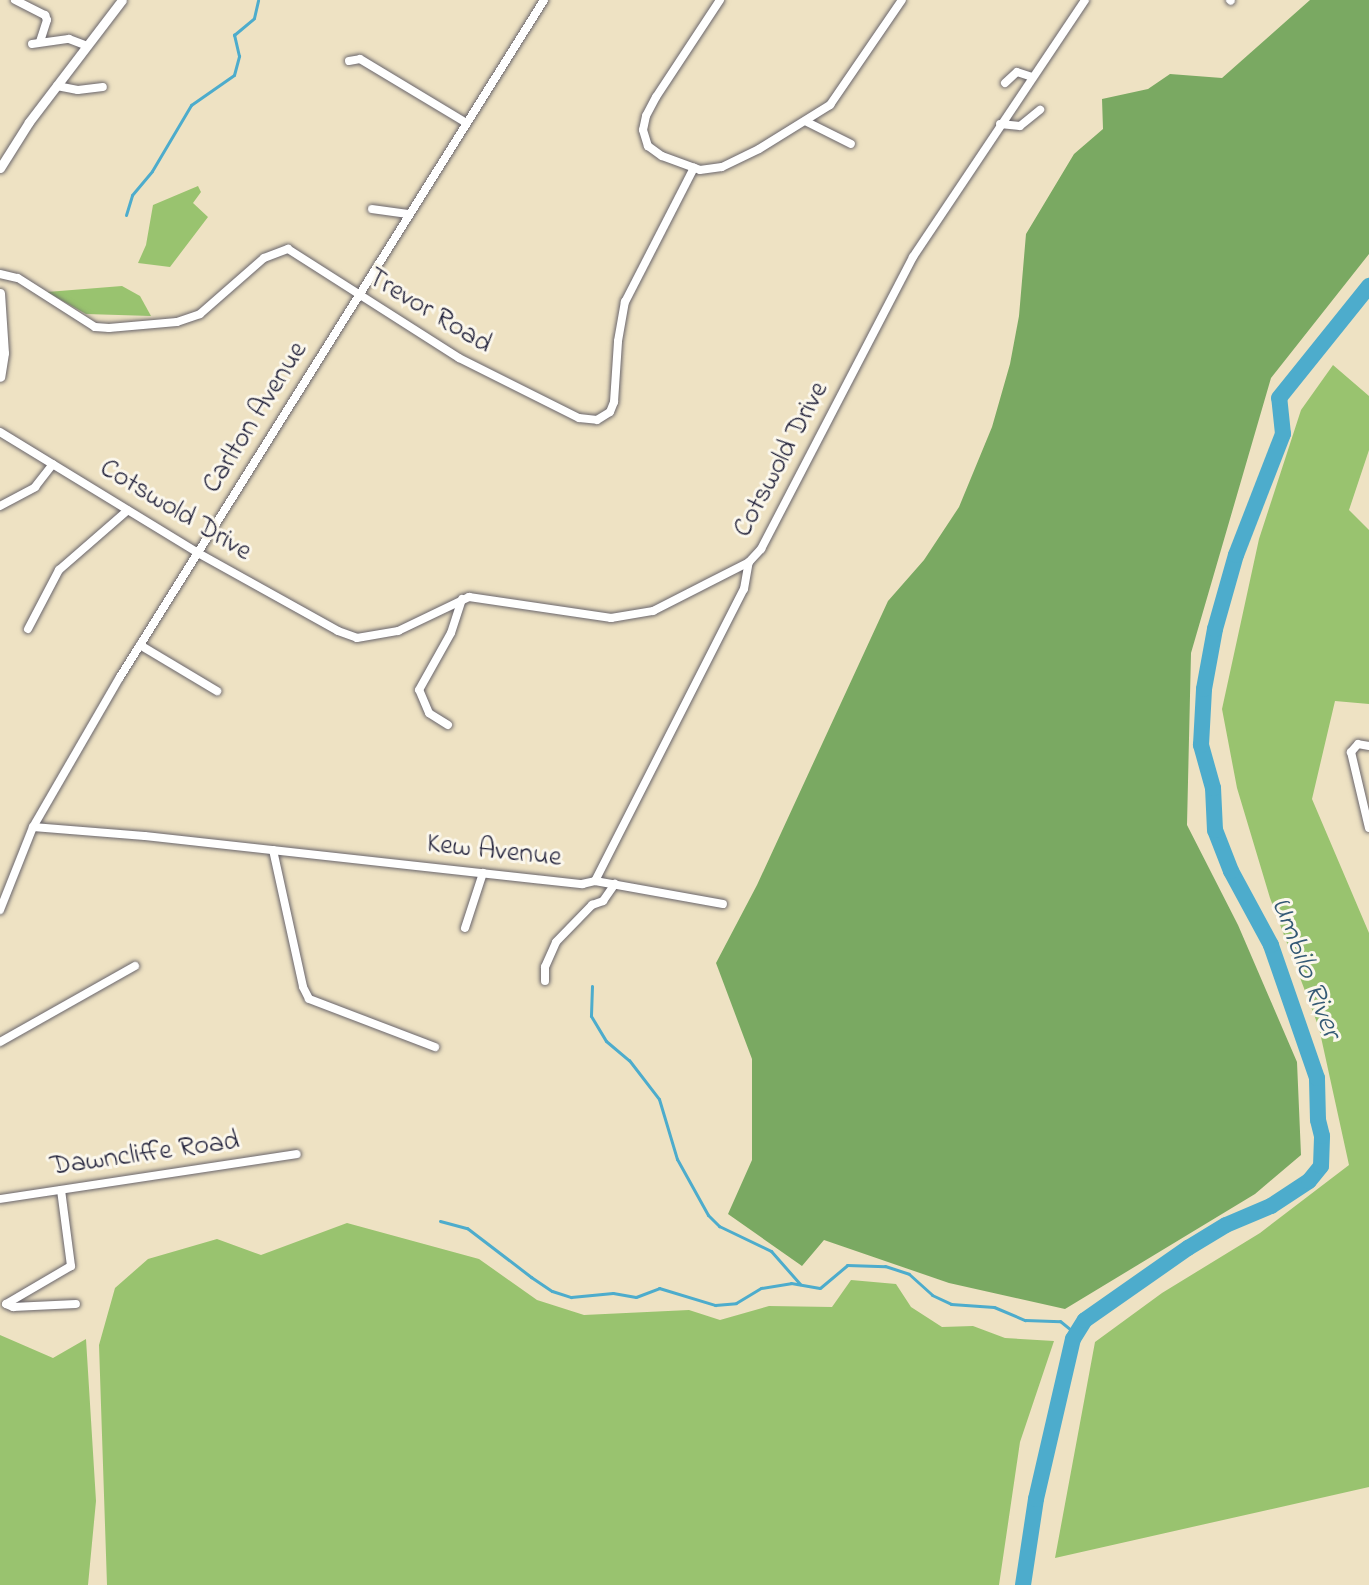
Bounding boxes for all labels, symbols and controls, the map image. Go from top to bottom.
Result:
street label: Trevor Road [361,262,497,362]
street label: Carlton Avenue [196,336,316,500]
street label: Cotswold Drive [727,376,837,544]
street label: Cotswold Drive [93,452,257,570]
street label: Kew Avenue [425,828,563,876]
water label: Umbilo River [1262,892,1348,1044]
street label: Dawncliffe Road [48,1125,242,1185]

